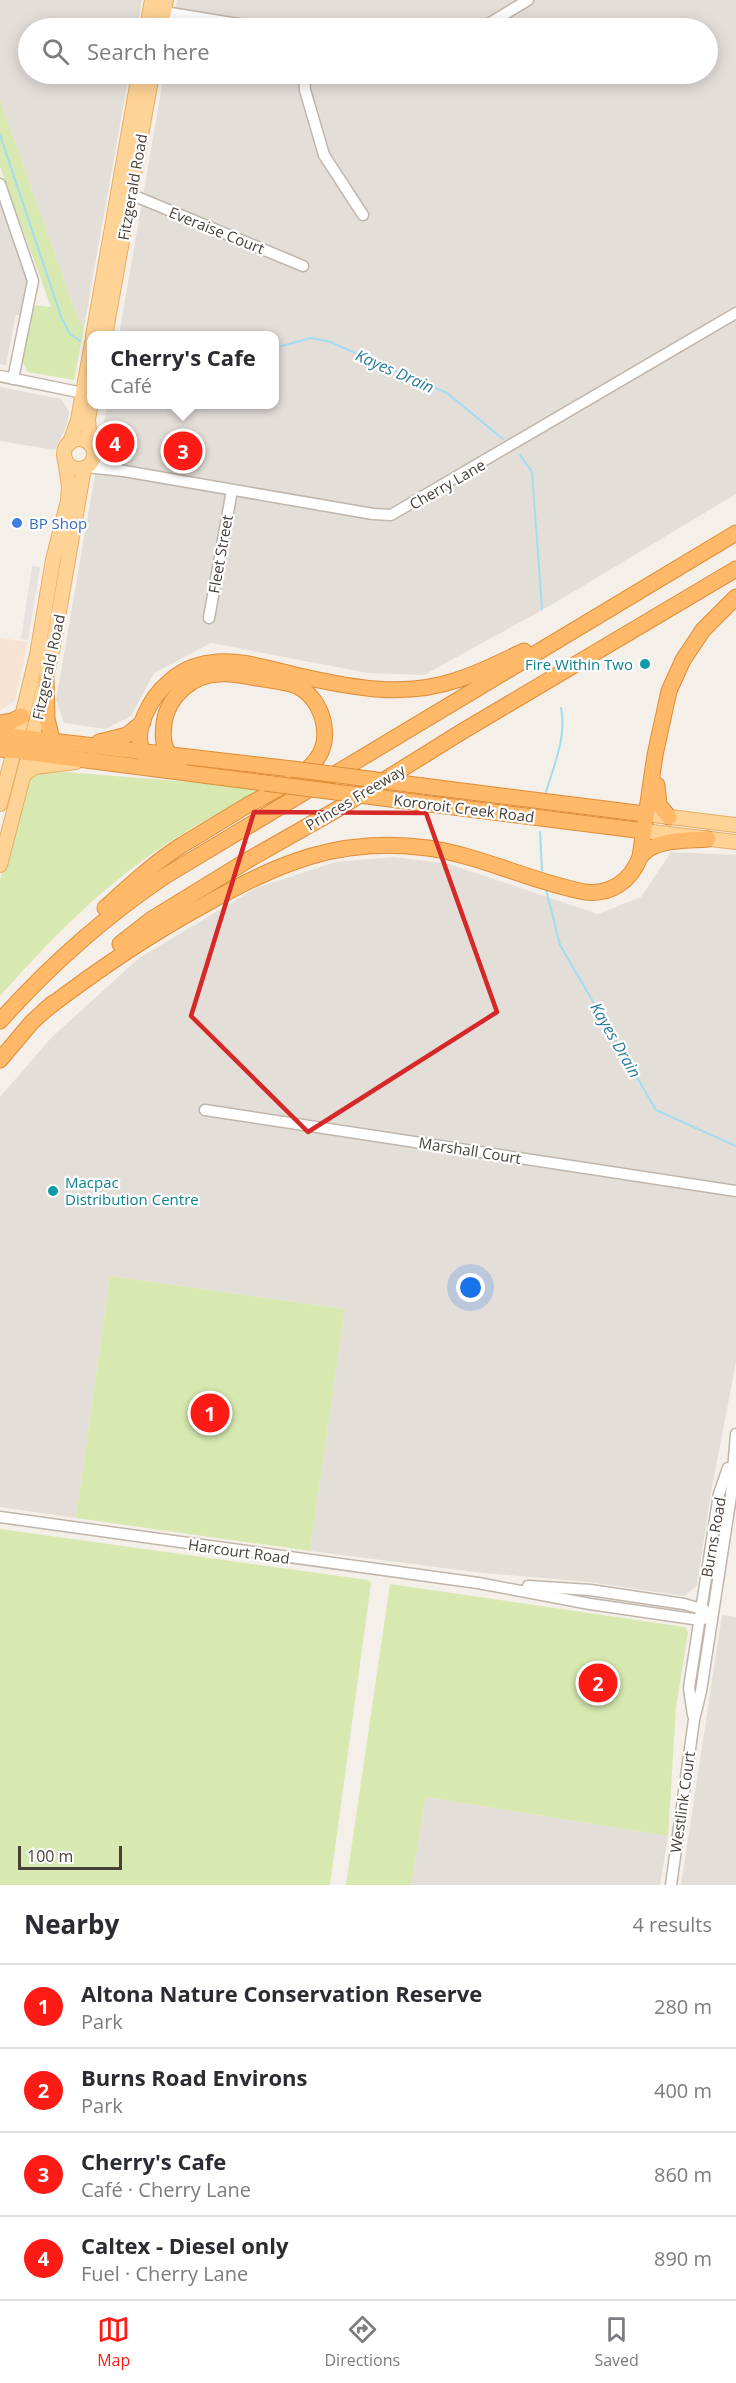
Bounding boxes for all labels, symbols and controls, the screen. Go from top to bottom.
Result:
search box [18,18,718,84]
icon: search [39,35,72,68]
text: Search here [87,36,210,66]
street label: Fitzgerald Road [113,132,151,242]
street label: Everaise Court [166,202,268,258]
popup [87,331,279,409]
text: Cherry's Cafe [110,342,256,372]
water label: Kayes Drain [352,344,438,398]
text: Café [110,372,152,399]
pin: 4 [96,420,134,466]
pin: 3 [164,428,202,474]
street label: Cherry Lane [405,454,489,514]
place label: BP Shop [29,513,87,533]
street label: Fleet Street [203,513,237,595]
marker: BP Shop [10,516,24,530]
street label: Fitzgerald Road [27,612,69,722]
place label: Fire Within Two [525,654,633,674]
marker: Fire Within Two [638,657,652,671]
street label: Princes Freeway [301,759,409,835]
street label: Kororoit Creek Road [393,789,535,827]
water label: Kayes Drain [586,998,646,1082]
street label: Marshall Court [417,1132,523,1168]
place label: Macpac Distribution Centre [65,1172,199,1209]
marker: Macpac Distribution Centre [46,1184,60,1198]
your location [456,1273,485,1302]
pin: 1 [190,1390,230,1436]
street label: Burns Road [696,1495,730,1579]
street label: Harcourt Road [187,1534,291,1568]
pin: 2 [578,1660,618,1706]
street label: Westlink Court [665,1750,699,1854]
scale bar [18,1843,122,1870]
text: 100 m [27,1845,73,1867]
text: Nearby [24,1906,119,1942]
text: 4 results [632,1911,712,1938]
text: Altona Nature Conservation Reserve [81,1978,482,2008]
text: 1 [38,1993,49,2020]
text: 280 m [654,1993,712,2020]
text: Park [81,2008,123,2035]
text: Burns Road Environs [81,2062,307,2092]
text: 2 [38,2077,49,2104]
text: 400 m [654,2077,712,2104]
text: Park [81,2092,123,2119]
text: Cherry's Cafe [81,2146,226,2176]
text: 3 [38,2161,49,2188]
text: 860 m [654,2161,712,2188]
text: Café · Cherry Lane [81,2176,251,2203]
text: Caltex - Diesel only [81,2230,288,2260]
text: 4 [38,2245,49,2272]
text: 890 m [654,2245,712,2272]
text: Fuel · Cherry Lane [81,2260,248,2287]
tab: Map [97,2313,130,2371]
tab: Directions [325,2313,400,2371]
tab: Saved [594,2313,639,2371]

